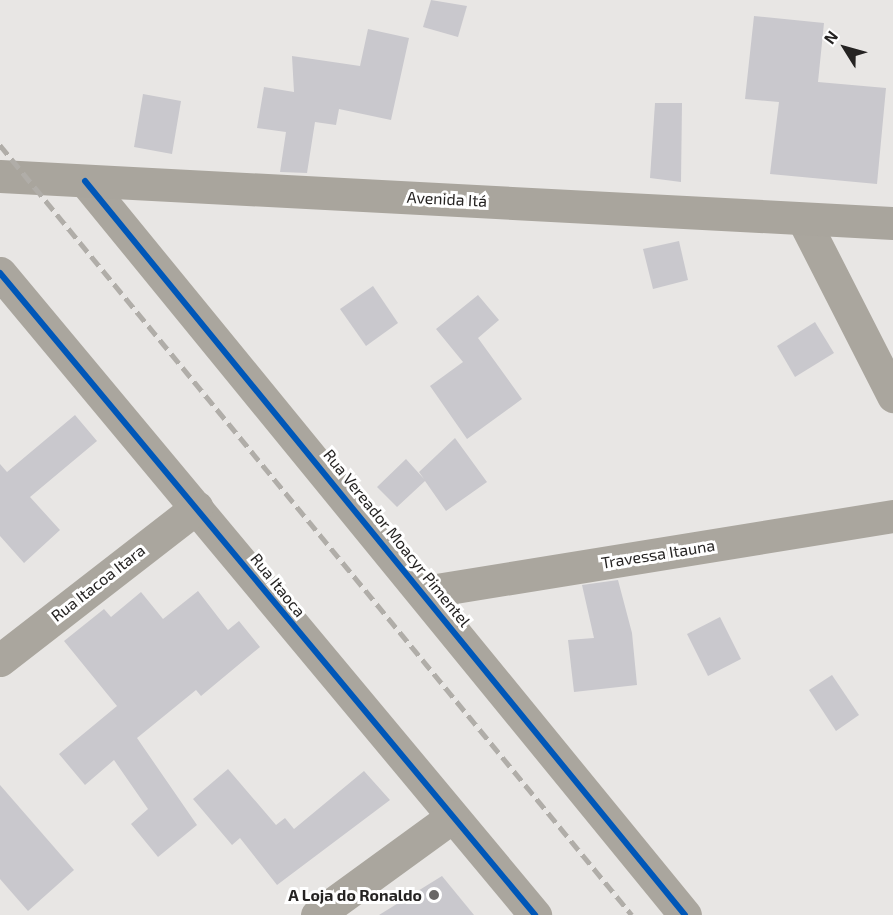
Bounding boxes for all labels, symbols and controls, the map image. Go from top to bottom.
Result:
north arrow [815,18,875,78]
text: N [819,27,841,47]
street label: Avenida Itá [406,187,488,211]
street label: Rua Vereador Moacyr Pimentel [319,445,475,631]
street label: Travessa Itauna [600,536,716,572]
street label: Rua Itacoa Itara [47,540,149,626]
street label: Rua Itaoca [247,549,309,621]
place label: A Loja do Ronaldo [288,885,422,905]
marker: A Loja do Ronaldo [427,888,441,902]

